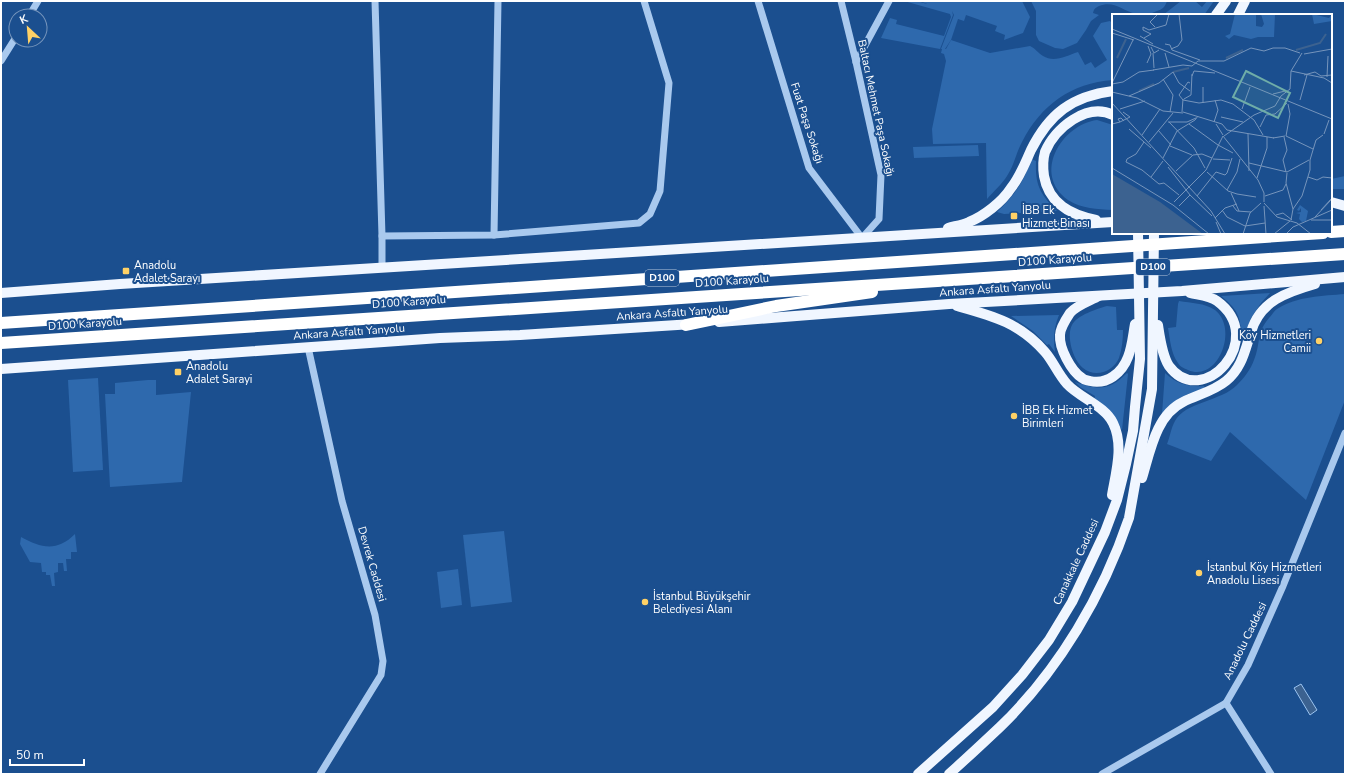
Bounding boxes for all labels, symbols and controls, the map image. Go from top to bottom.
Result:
north arrow [8,8,48,48]
text: K [17,11,31,28]
inset map [1112,14,1332,234]
street label: Baltacı Mehmet Paşa Sokağı [854,38,898,178]
street label: Fuat Paşa Sokağı [787,81,827,165]
place label: İBB Ek Hizmet Binası [1022,203,1090,231]
marker: İBB Ek Hizmet Binası [1009,211,1019,221]
street label: D100 Karayolu [1017,250,1093,270]
place label: Anadolu Adalet Sarayı [134,258,200,286]
road number: D100 [1136,259,1170,275]
marker: Anadolu Adalet Sarayı [121,266,131,276]
road number: D100 [645,270,679,286]
street label: D100 Karayolu [694,271,770,291]
street label: Ankara Asfaltı Yanyolu [939,278,1051,300]
street label: D100 Karayolu [371,292,447,312]
street label: Ankara Asfaltı Yanyolu [616,302,728,324]
street label: D100 Karayolu [47,314,123,334]
street label: Ankara Asfaltı Yanyolu [293,321,405,343]
place label: Köy Hizmetleri Camii [1239,328,1311,356]
marker: Köy Hizmetleri Camii [1314,336,1324,346]
place label: Anadolu Adalet Sarayi [186,359,252,387]
marker: Anadolu Adalet Sarayi [173,367,183,377]
place label: İBB Ek Hizmet Birimleri [1022,403,1093,431]
marker: İBB Ek Hizmet Birimleri [1009,411,1019,421]
street label: Canakkale Caddesi [1049,517,1103,607]
street label: Devrek Caddesi [354,525,390,603]
place label: İstanbul Köy Hizmetleri Anadolu Lisesi [1207,560,1322,588]
marker: İstanbul Köy Hizmetleri Anadolu Lisesi [1194,568,1204,578]
place label: İstanbul Büyükşehir Belediyesi Alanı [653,589,750,617]
marker: İstanbul Büyükşehir Belediyesi Alanı [640,597,650,607]
street label: Anadolu Caddesi [1220,600,1270,682]
scale bar [10,741,84,767]
text: 50 m [16,747,44,763]

